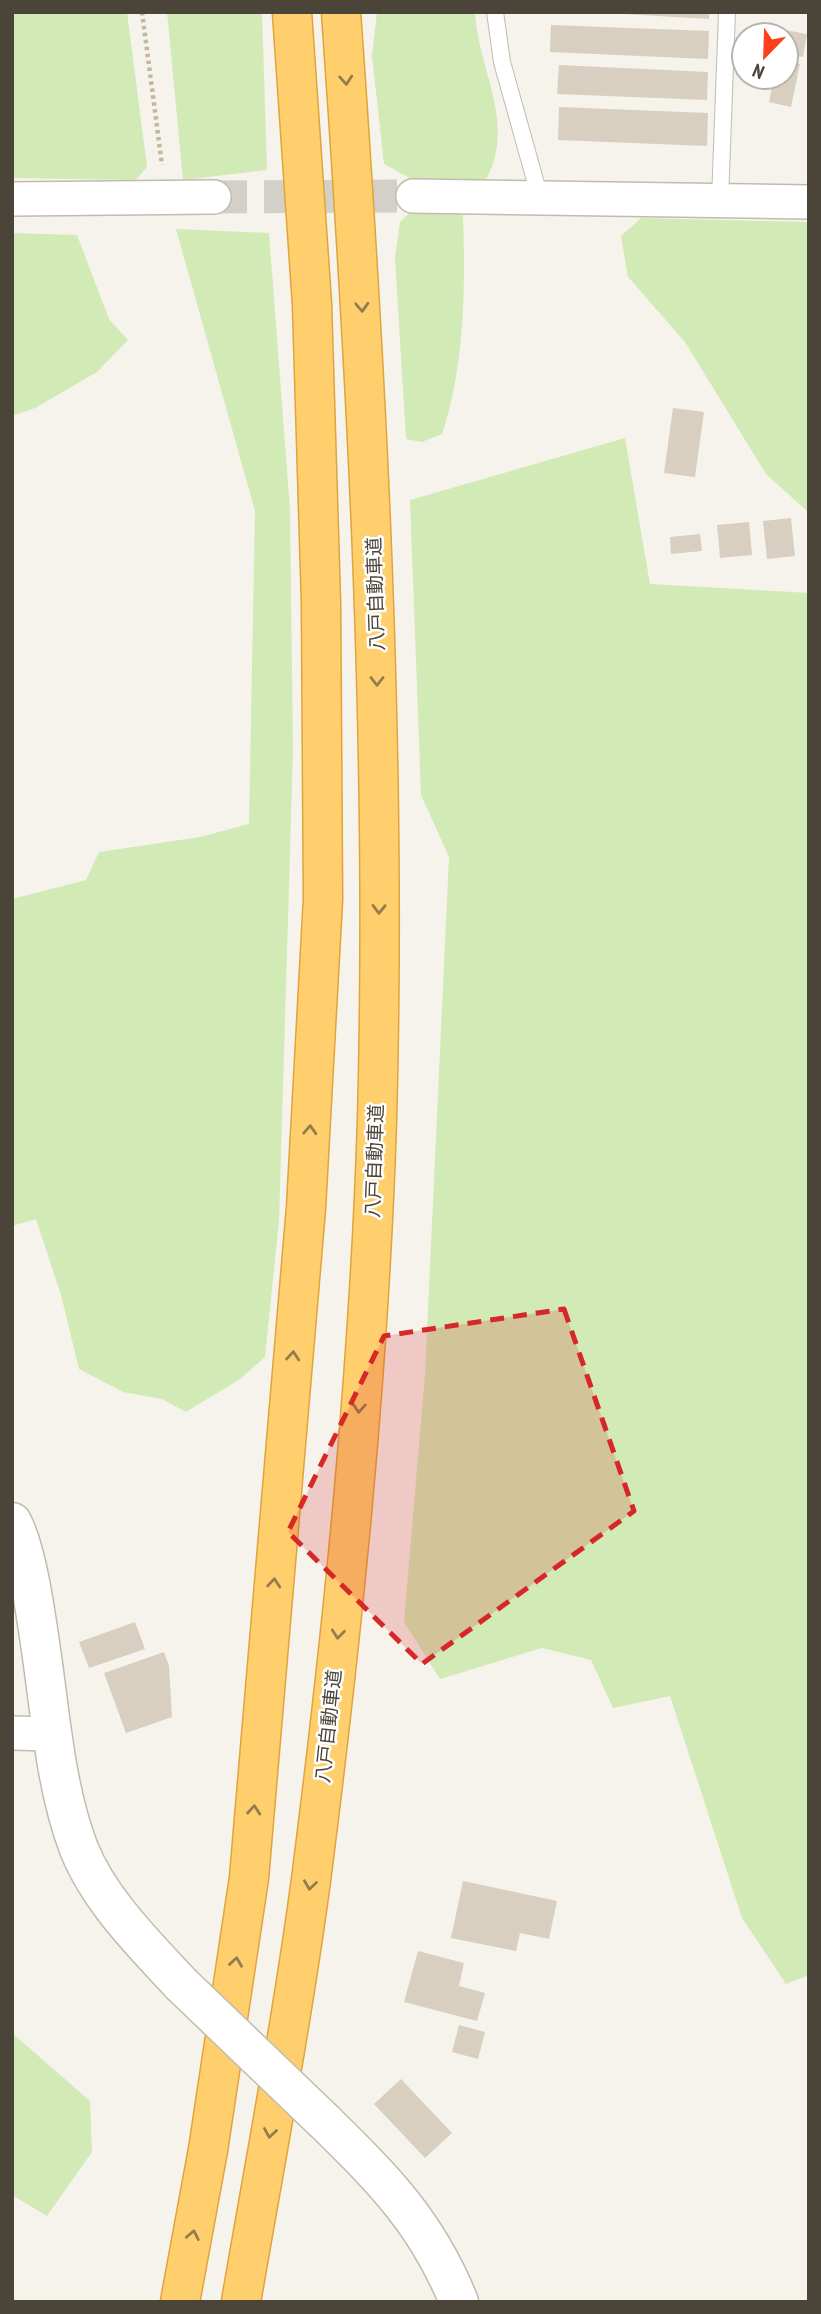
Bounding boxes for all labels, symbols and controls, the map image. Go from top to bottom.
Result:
north arrow [730,21,800,91]
text: N [749,59,768,85]
one-way arrow [338,75,353,86]
one-way arrow [354,302,369,313]
street label: 八戸自動車道 [361,537,389,651]
one-way arrow [369,677,385,687]
one-way arrow [371,904,387,915]
street label: 八戸自動車道 [360,1104,388,1218]
one-way arrow [303,1124,318,1135]
one-way arrow [285,1351,300,1362]
one-way arrow [352,1402,367,1413]
one-way arrow [266,1577,281,1588]
one-way arrow [331,1628,346,1640]
street label: 八戸自動車道 [310,1668,346,1784]
one-way arrow [246,1804,261,1815]
one-way arrow [302,1879,317,1890]
one-way arrow [228,1956,243,1968]
one-way arrow [263,2127,278,2139]
one-way arrow [184,2229,199,2241]

